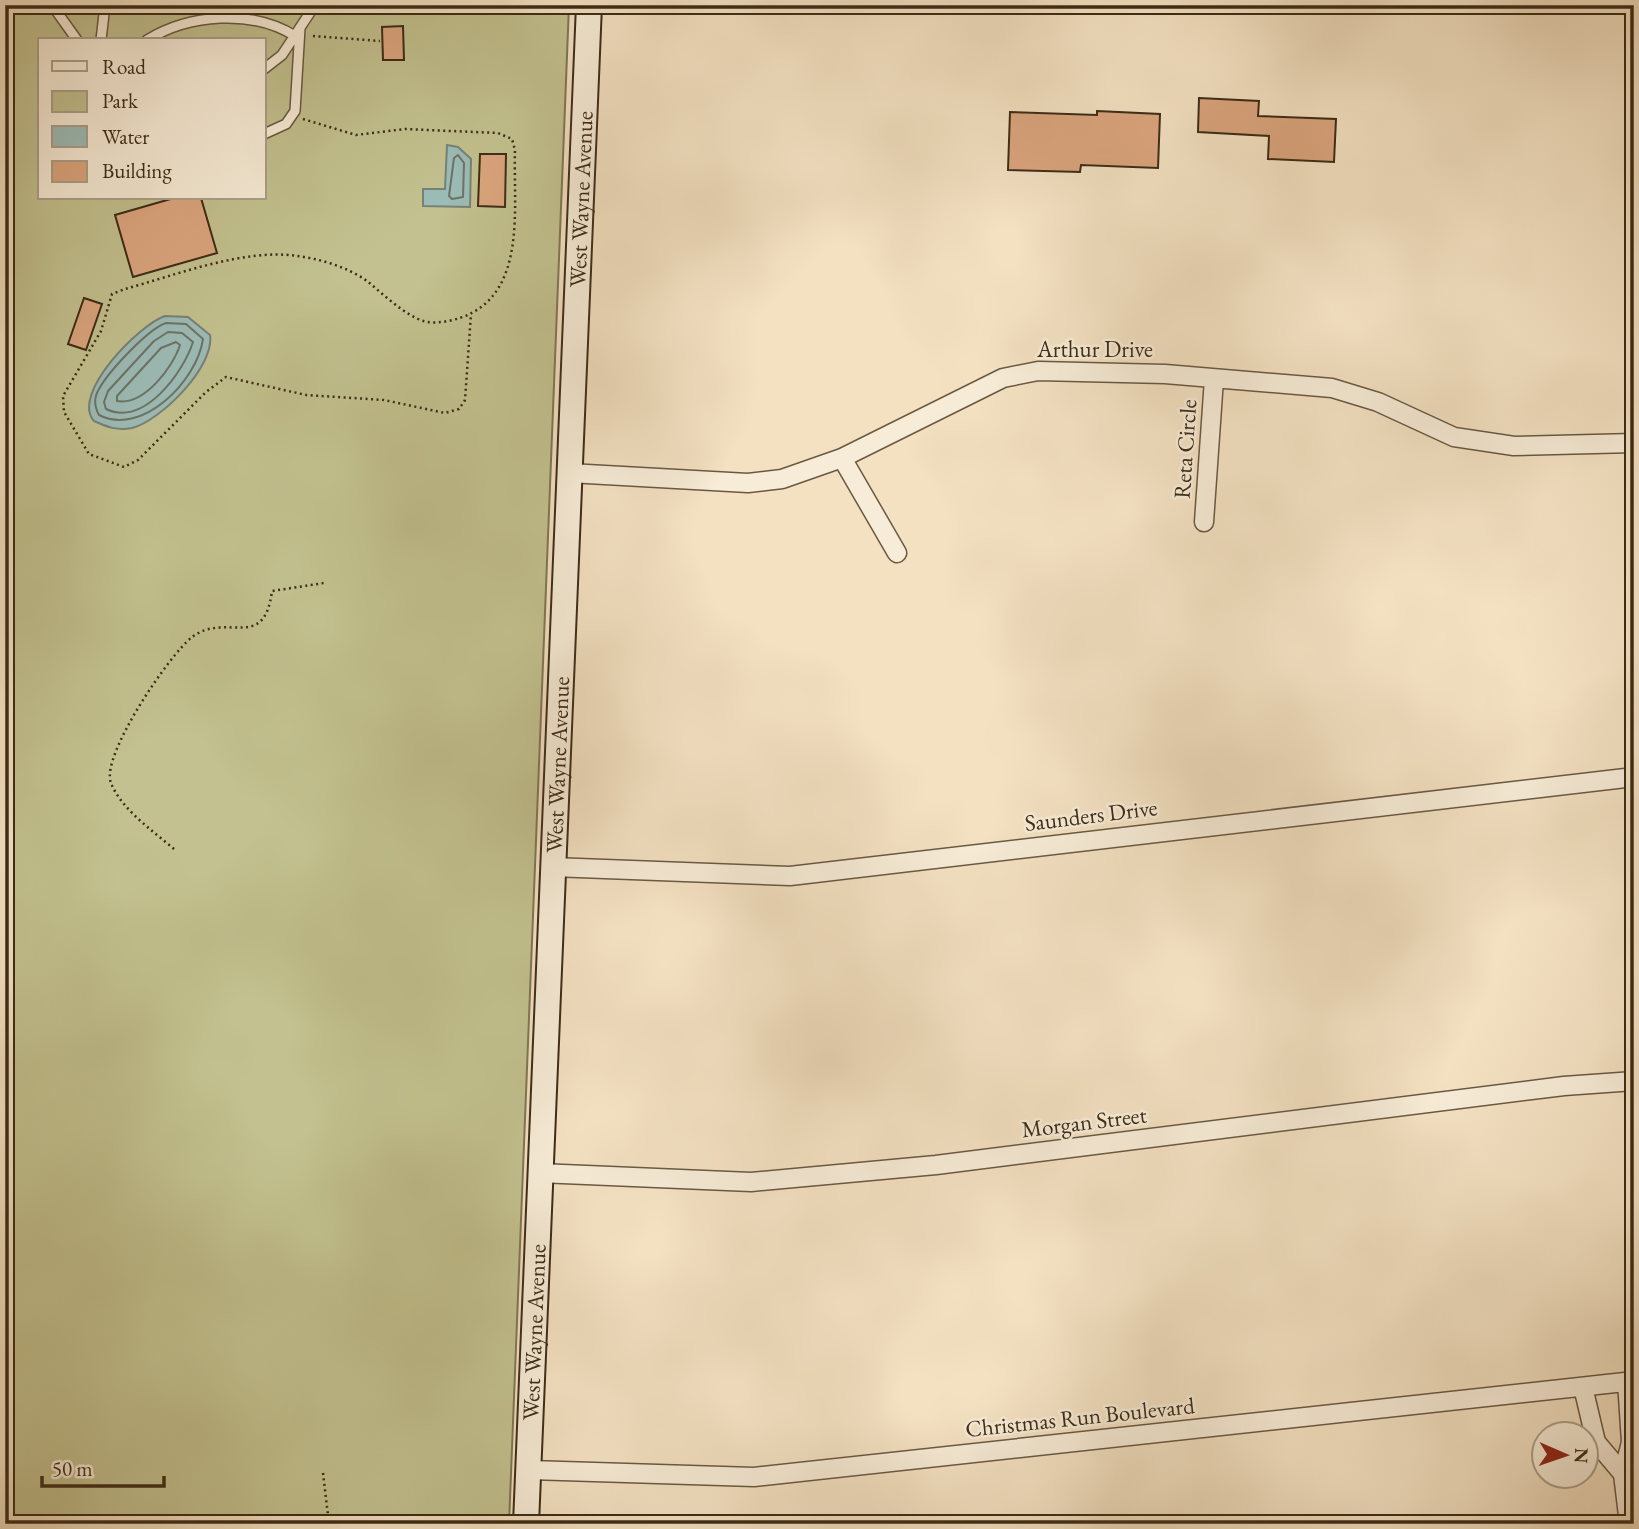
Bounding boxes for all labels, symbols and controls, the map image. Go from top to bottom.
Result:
legend [38,38,266,200]
text: Road [102,53,146,80]
text: Park [102,87,139,114]
street label: West Wayne Avenue [562,110,600,288]
text: Water [102,123,149,150]
text: Building [102,157,172,184]
street label: Arthur Drive [1036,334,1153,364]
street label: Reta Circle [1167,398,1203,500]
street label: West Wayne Avenue [539,676,576,854]
street label: Saunders Drive [1023,792,1159,838]
street label: Morgan Street [1020,1099,1149,1145]
street label: West Wayne Avenue [515,1243,553,1421]
street label: Christmas Run Boulevard [964,1390,1196,1444]
north arrow [1530,1420,1600,1490]
scale bar [42,1445,164,1489]
text: N [1569,1447,1594,1464]
text: 50 m [52,1455,93,1482]

